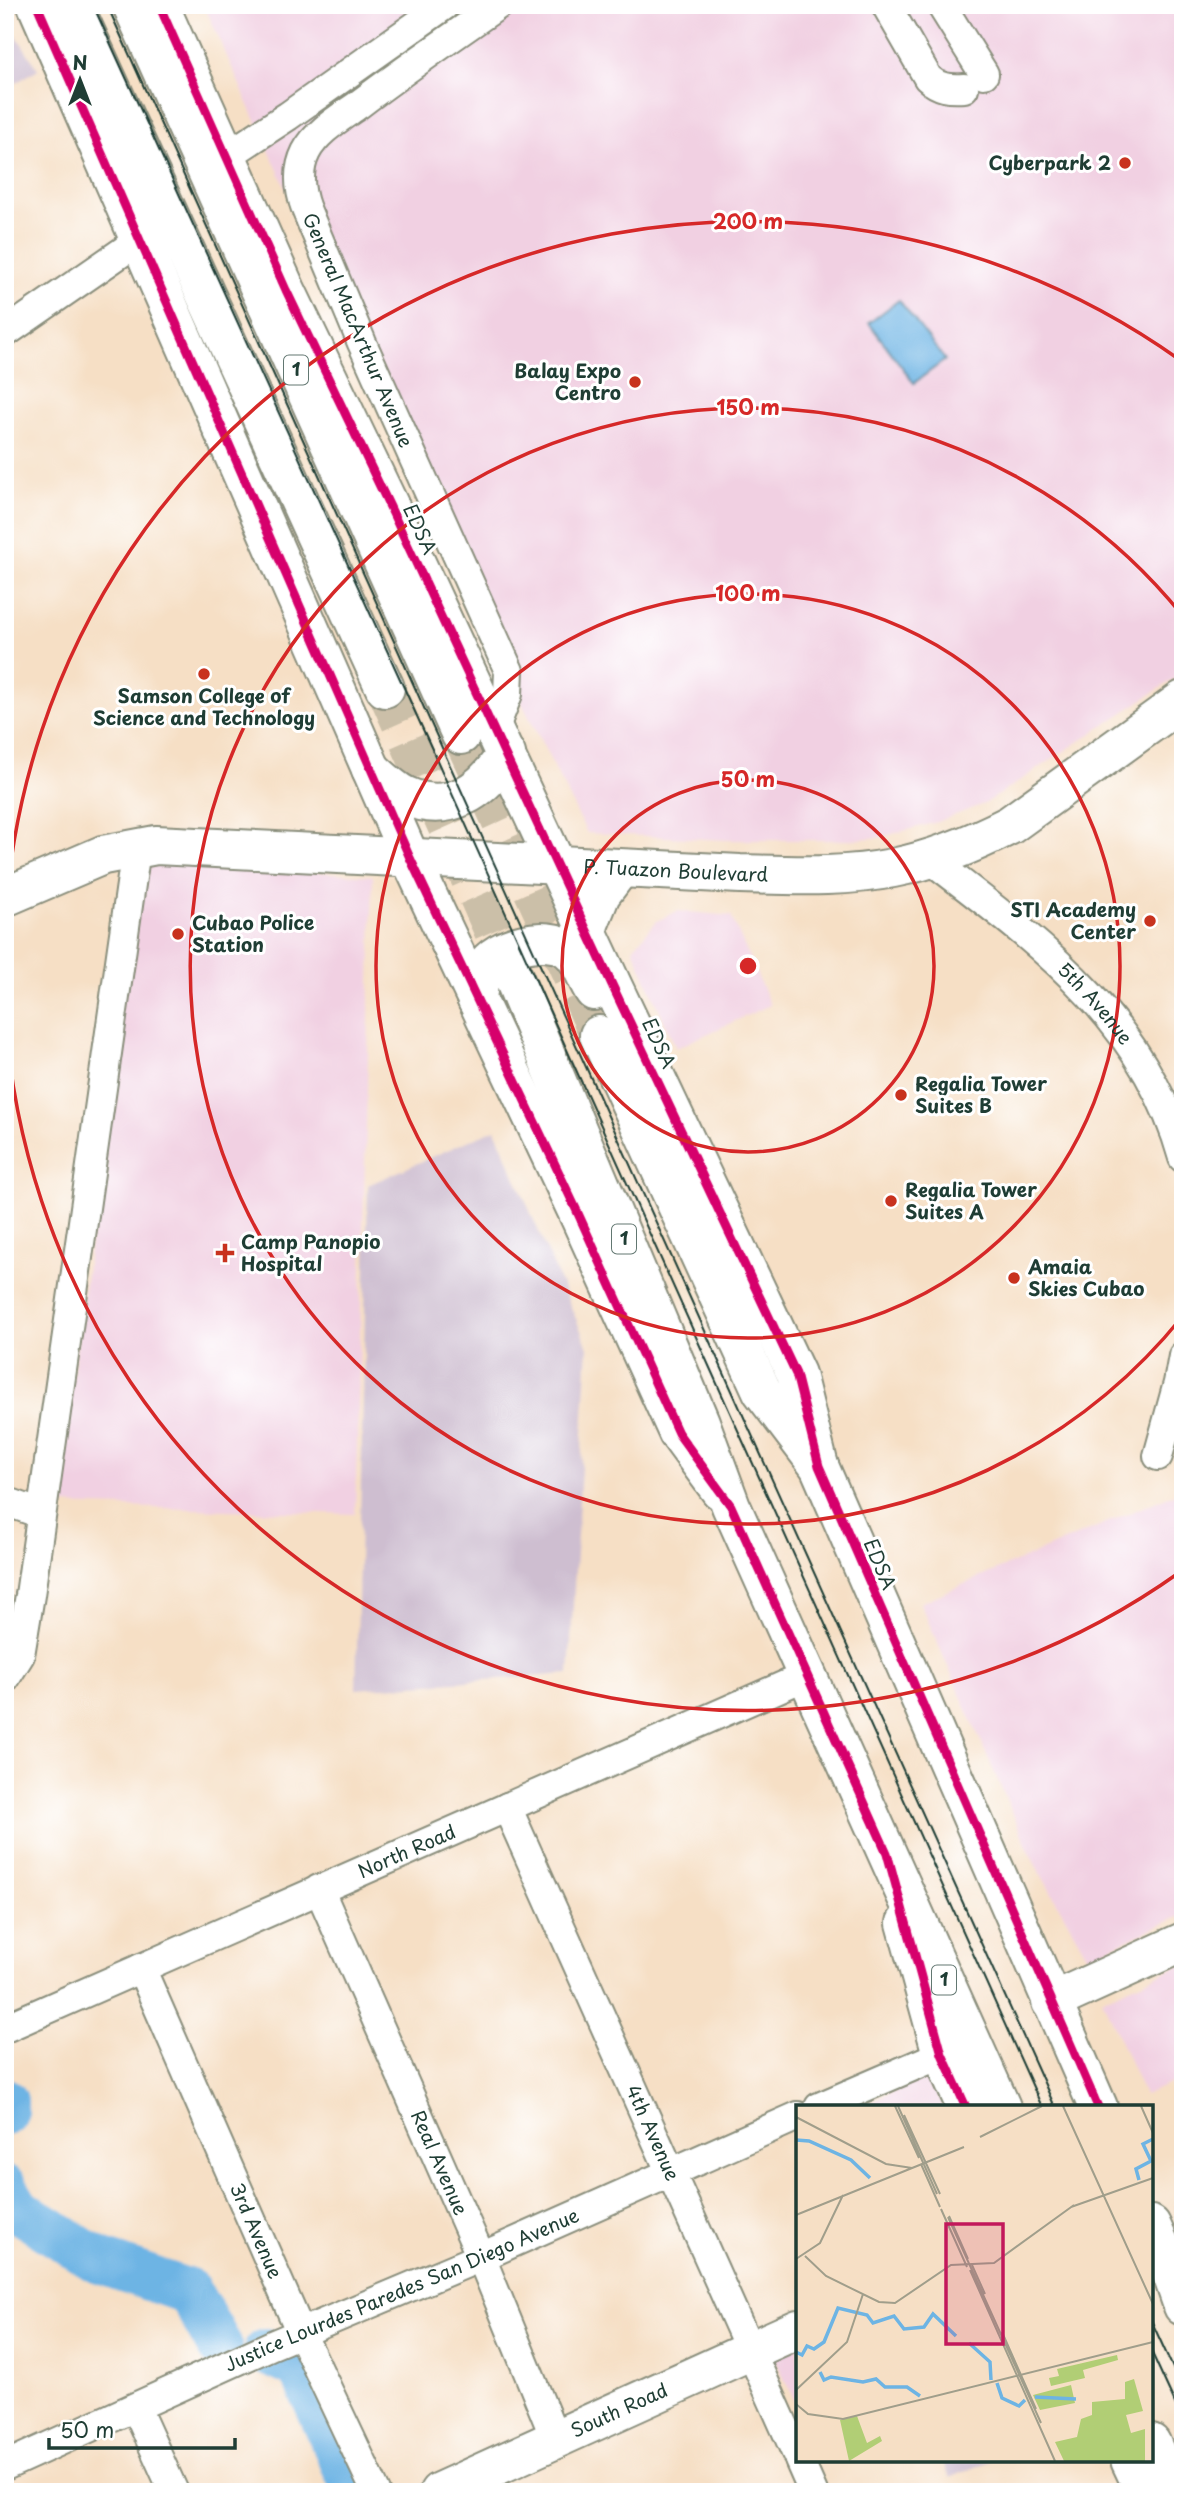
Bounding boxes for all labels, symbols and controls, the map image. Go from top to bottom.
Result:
north arrow [46,46,116,116]
text: N [72,48,88,76]
place label: Cyberpark 2 [989,148,1111,176]
marker: Cyberpark 2 [1117,155,1133,171]
text: 200 m [713,204,783,236]
street label: General MacArthur Avenue [297,208,421,451]
road number: 1 [284,356,308,384]
place label: Balay Expo Centro [514,356,621,406]
marker: Balay Expo Centro [627,374,643,390]
text: 150 m [716,390,780,422]
street label: EDSA [397,499,445,559]
text: 100 m [715,576,781,608]
marker: Samson College of Science and Technology [196,666,212,682]
place label: Samson College of Science and Technology [93,681,315,731]
text: 50 m [721,762,775,794]
street label: P. Tuazon Boulevard [583,851,769,888]
place label: STI Academy Center [1010,895,1136,945]
place label: Cubao Police Station [192,908,314,958]
marker: STI Academy Center [1142,913,1158,929]
marker: Cubao Police Station [170,926,186,942]
centre of rings [736,954,760,978]
street label: 5th Avenue [1052,955,1140,1050]
street label: EDSA [636,1013,684,1073]
place label: Regalia Tower Suites B [915,1069,1047,1119]
marker: Regalia Tower Suites B [893,1087,909,1103]
place label: Regalia Tower Suites A [905,1175,1037,1225]
marker: Regalia Tower Suites A [883,1193,899,1209]
road number: 1 [612,1224,636,1254]
place label: Camp Panopio Hospital [241,1227,380,1277]
marker: Camp Panopio Hospital [215,1243,235,1263]
place label: Amaia Skies Cubao [1027,1252,1144,1302]
marker: Amaia Skies Cubao [1006,1270,1022,1286]
street label: EDSA [858,1534,904,1593]
street label: North Road [353,1817,460,1884]
road number: 1 [932,1966,956,1994]
street label: 4th Avenue [620,2080,687,2185]
street label: Real Avenue [405,2105,476,2219]
inset map [796,2105,1153,2462]
street label: 3rd Avenue [224,2178,290,2283]
street label: Justice Lourdes Paredes San Diego Avenue [219,2200,583,2378]
street label: South Road [566,2375,672,2443]
scale bar [49,2406,234,2450]
text: 50 m [60,2413,114,2445]

